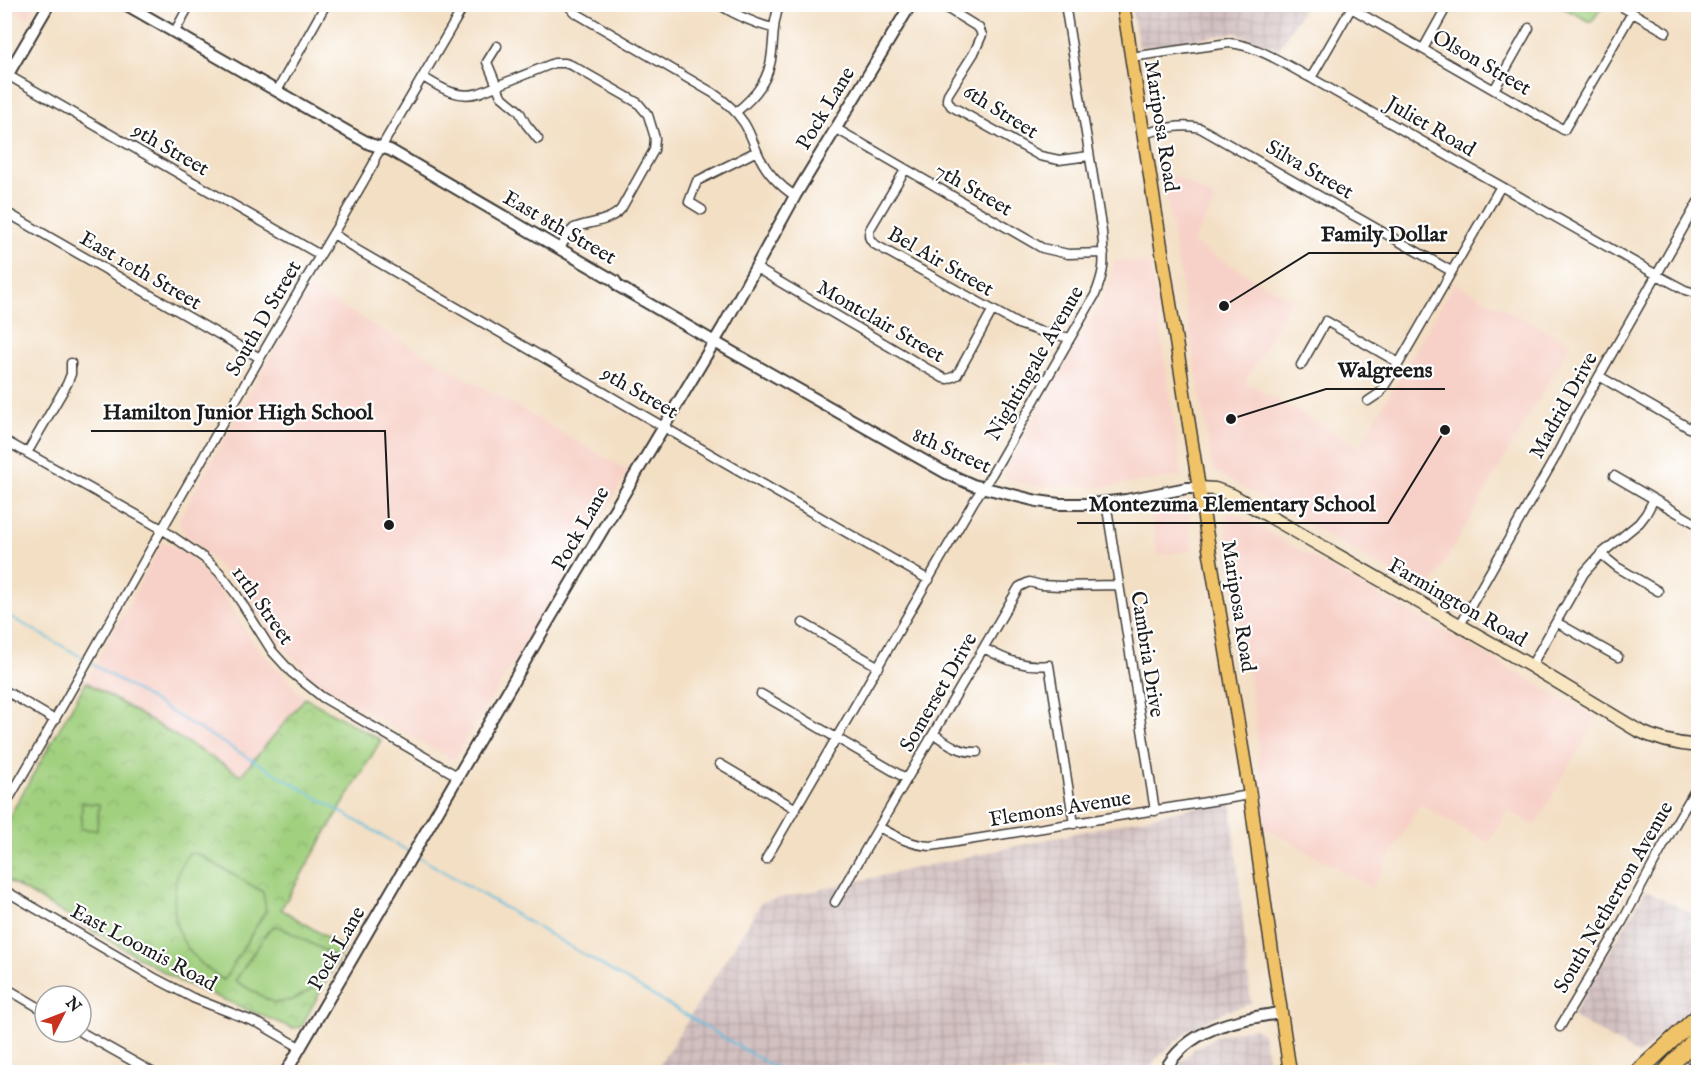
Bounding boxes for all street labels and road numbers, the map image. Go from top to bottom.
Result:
street label: Olson Street [1427,24,1536,102]
street label: Mariposa Road [1137,58,1184,195]
street label: Pock Lane [791,62,862,155]
street label: 6th Street [957,79,1043,146]
street label: Juliet Road [1379,90,1481,164]
street label: 9th Street [126,117,214,183]
street label: Silva Street [1261,134,1358,206]
street label: 7th Street [930,157,1017,223]
street label: East 8th Street [498,185,621,272]
street label: Bel Air Street [882,221,998,304]
street label: East 10th Street [75,226,206,317]
street label: South D Street [220,256,308,382]
street label: Montclair Street [812,275,949,370]
street label: Nightingale Avenue [980,281,1091,446]
street label: Madrid Drive [1524,347,1605,464]
street label: 9th Street [595,360,683,426]
street label: 8th Street [908,422,995,481]
street label: Pock Lane [546,482,616,576]
street label: Mariposa Road [1214,538,1261,675]
street label: Farmington Road [1383,553,1532,654]
street label: 11th Street [225,561,299,651]
street label: Cambria Drive [1123,589,1170,720]
street label: Somerset Drive [894,628,984,757]
street label: Flemons Avenue [987,785,1133,834]
street label: South Netherton Avenue [1548,797,1680,999]
street label: East Loomis Road [66,898,222,999]
street label: Pock Lane [302,902,372,996]

